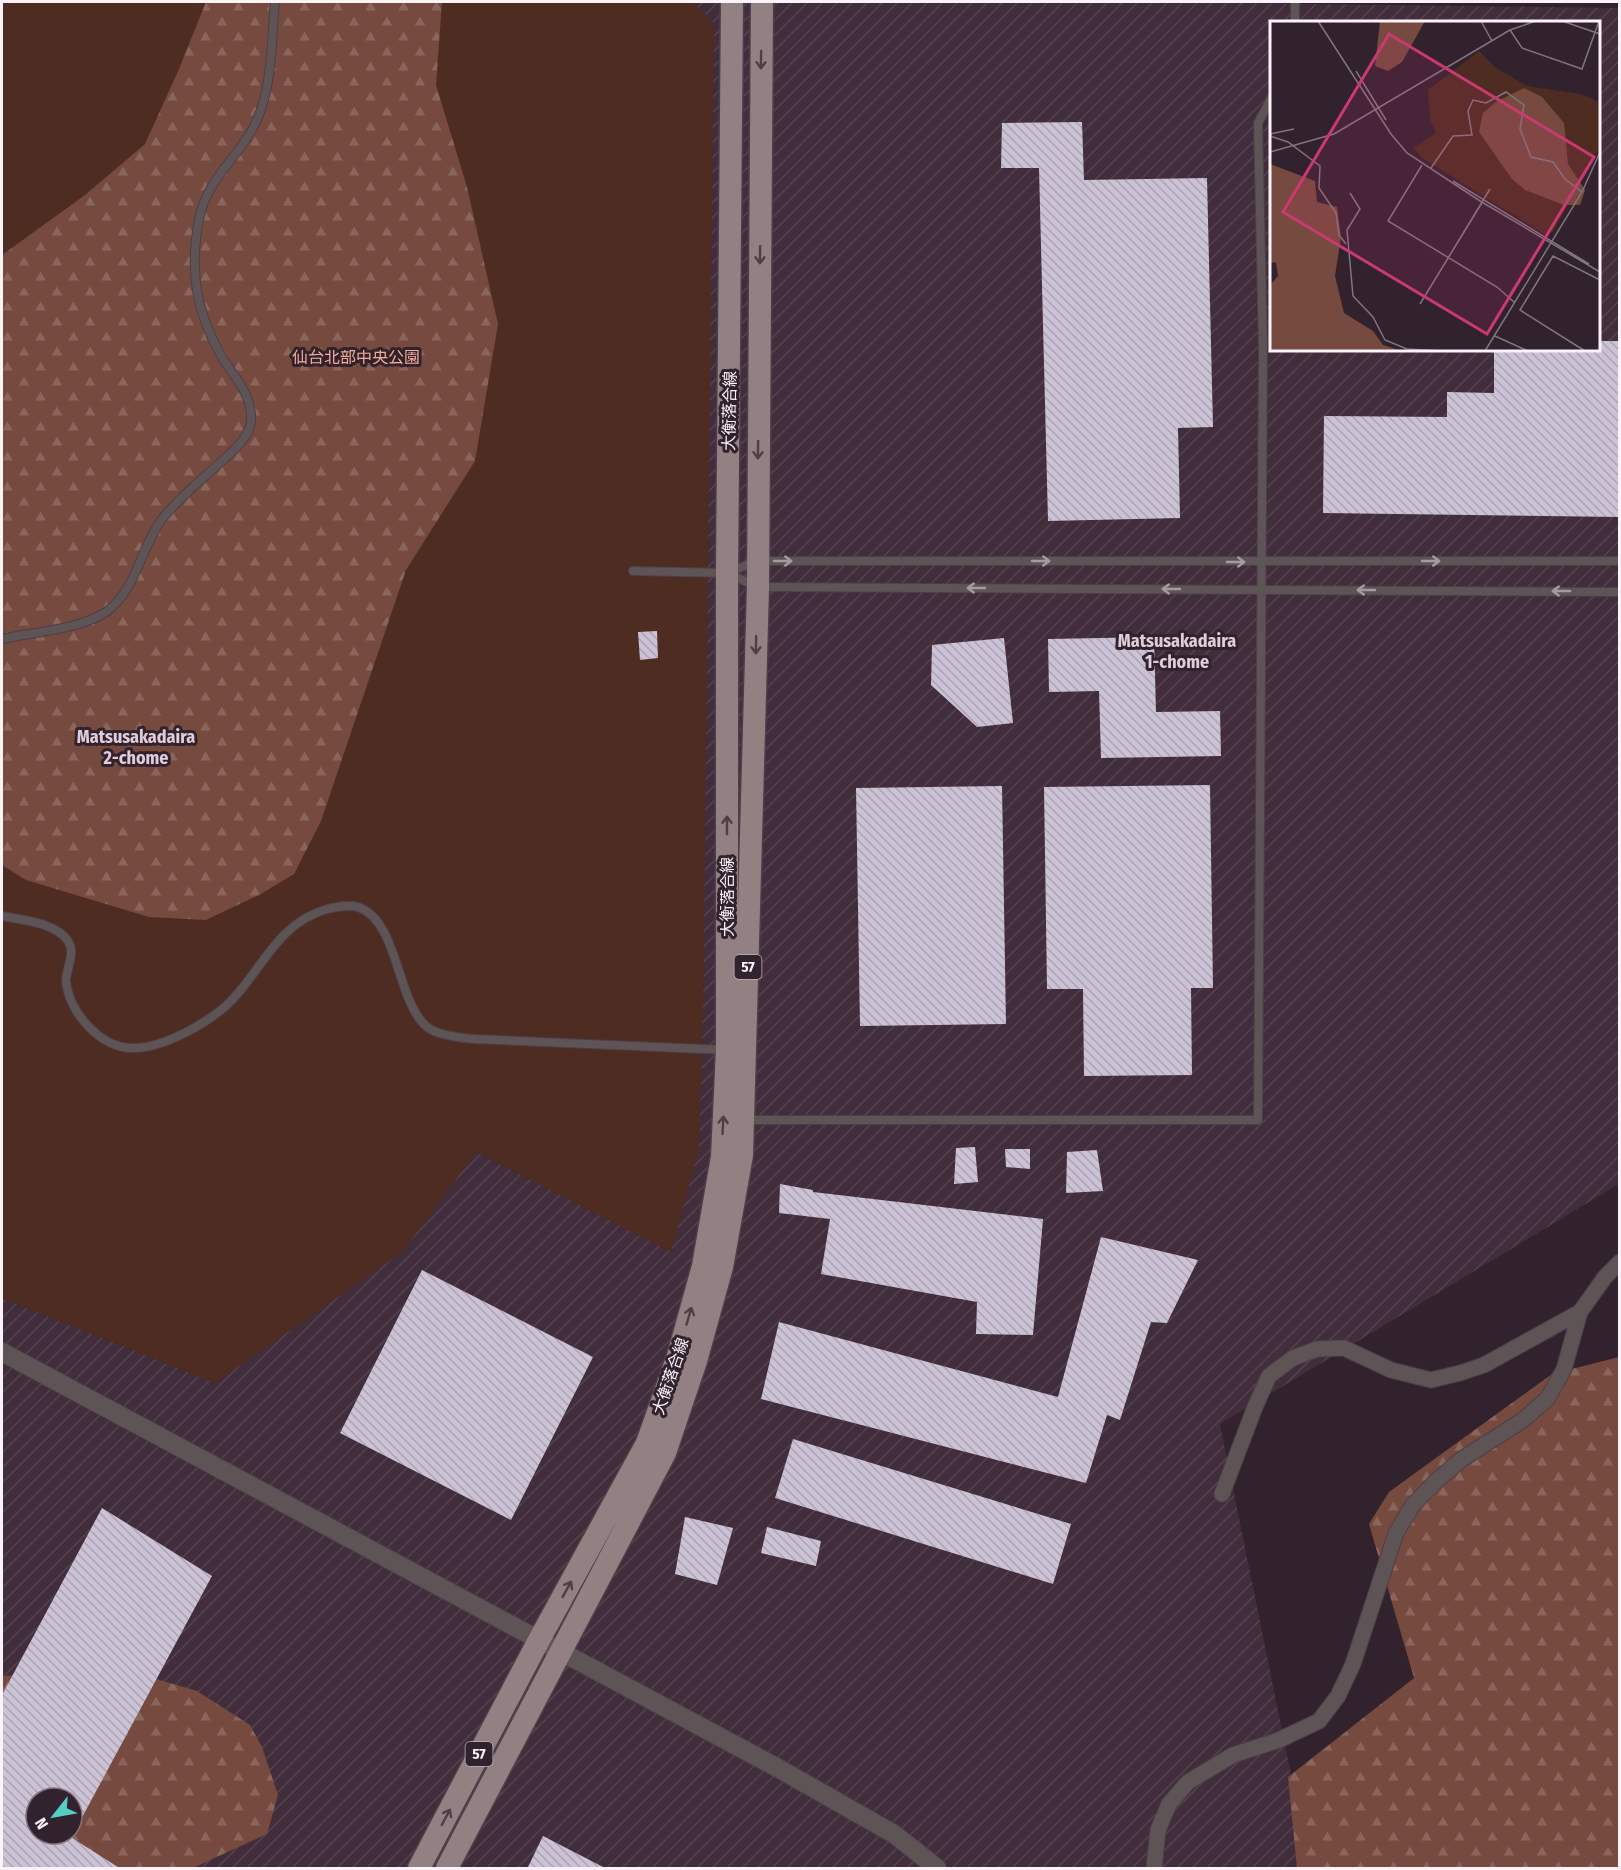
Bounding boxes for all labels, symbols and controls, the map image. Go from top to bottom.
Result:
inset map [1270,21,1600,351]
one-way arrow [755,49,767,69]
one-way arrow [754,244,766,264]
park label: 仙台北部中央公園 [292,348,420,367]
street label: 大衡落合線 [719,371,740,451]
one-way arrow [752,439,764,459]
one-way arrow [773,555,793,567]
one-way arrow [1031,555,1051,567]
one-way arrow [1421,555,1441,567]
one-way arrow [1226,556,1246,568]
one-way arrow [967,582,987,594]
one-way arrow [1162,583,1182,595]
one-way arrow [1357,584,1377,596]
one-way arrow [1552,585,1572,597]
district label: Matsusakadaira 1-chome [1118,630,1236,673]
one-way arrow [751,634,762,654]
district label: Matsusakadaira 2-chome [77,726,195,769]
one-way arrow [721,815,733,835]
street label: 大衡落合線 [718,857,737,937]
road number: 57 [734,955,762,979]
one-way arrow [718,1115,729,1135]
one-way arrow [684,1307,695,1326]
street label: 大衡落合線 [648,1335,692,1417]
one-way arrow [561,1581,573,1598]
road number: 57 [466,1742,492,1766]
north arrow [24,1786,84,1846]
one-way arrow [441,1808,452,1826]
text: N [31,1814,52,1832]

